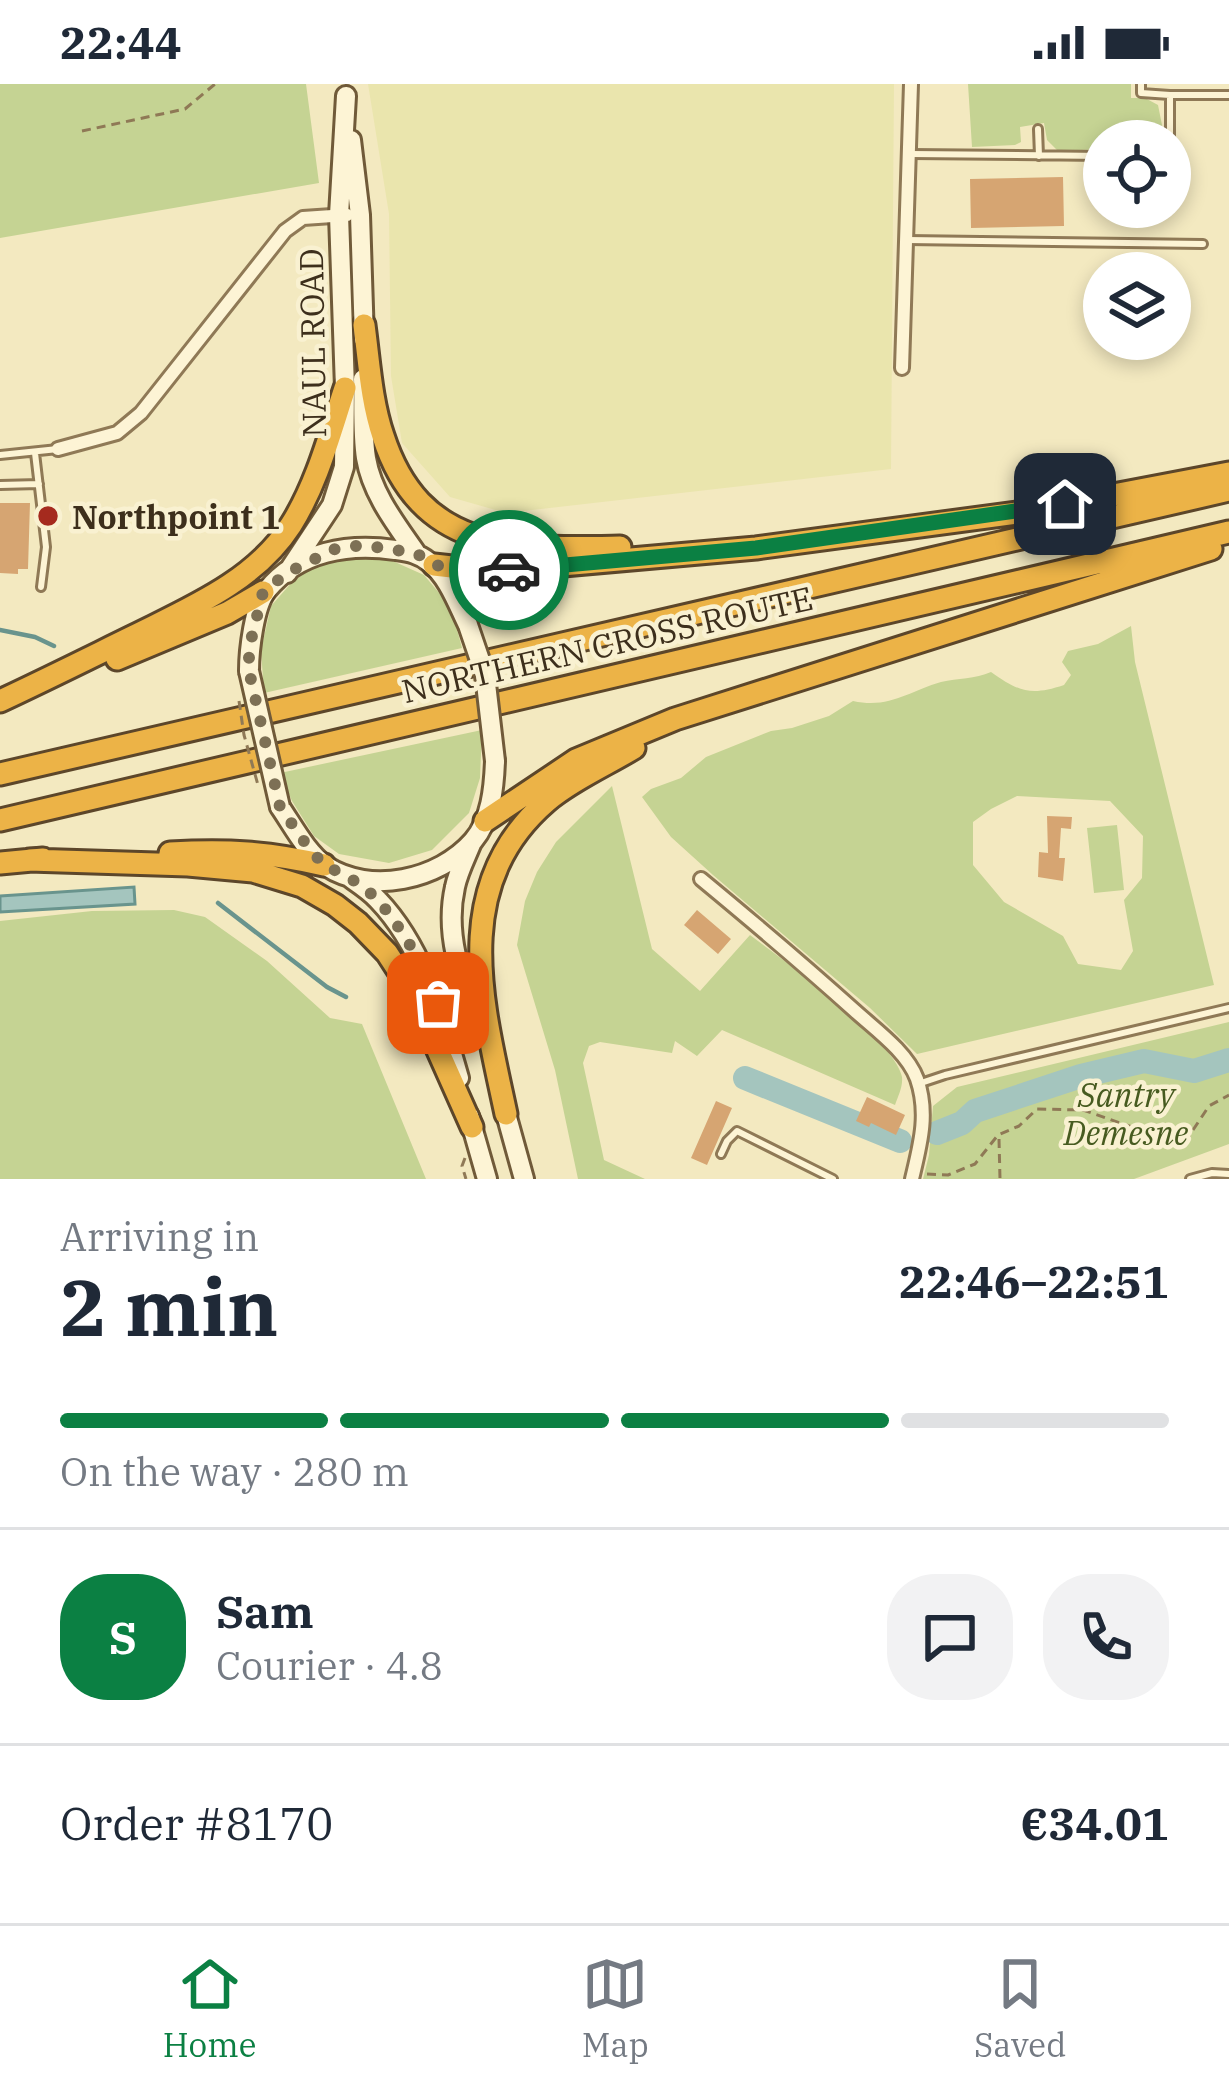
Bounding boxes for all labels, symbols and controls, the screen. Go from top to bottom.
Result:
text: 22:44 [60,13,182,71]
map controls [1083,120,1191,360]
button: locate [1083,120,1191,228]
street label: NAUL ROAD [289,248,335,438]
button: layers [1083,252,1191,360]
pin [1014,453,1116,555]
icon: home [1032,471,1098,537]
place label: Northpoint 1 [72,495,280,538]
marker: Northpoint 1 [35,503,61,529]
courier [449,510,569,630]
icon: car [476,537,542,603]
street label: NORTHERN CROSS ROUTE [397,576,817,712]
pin [387,952,489,1054]
icon: bag [405,970,471,1036]
park label: Santry Demesne [1063,1073,1189,1154]
text: Arriving in [60,1211,259,1262]
text: 22:46–22:51 [899,1252,1169,1310]
text: 2 min [60,1256,278,1357]
text: On the way · 280 m [60,1446,409,1497]
button: chat [887,1574,1013,1700]
button: phone [1043,1574,1169,1700]
text: Sam [216,1582,314,1640]
text: S [109,1608,137,1666]
text: Courier · 4.8 [216,1640,443,1691]
text: Order #8170 [60,1794,333,1852]
text: €34.01 [1020,1794,1169,1852]
tab: Home [163,1951,256,2066]
tab: Map [582,1951,649,2066]
tab: Saved [974,1951,1066,2066]

